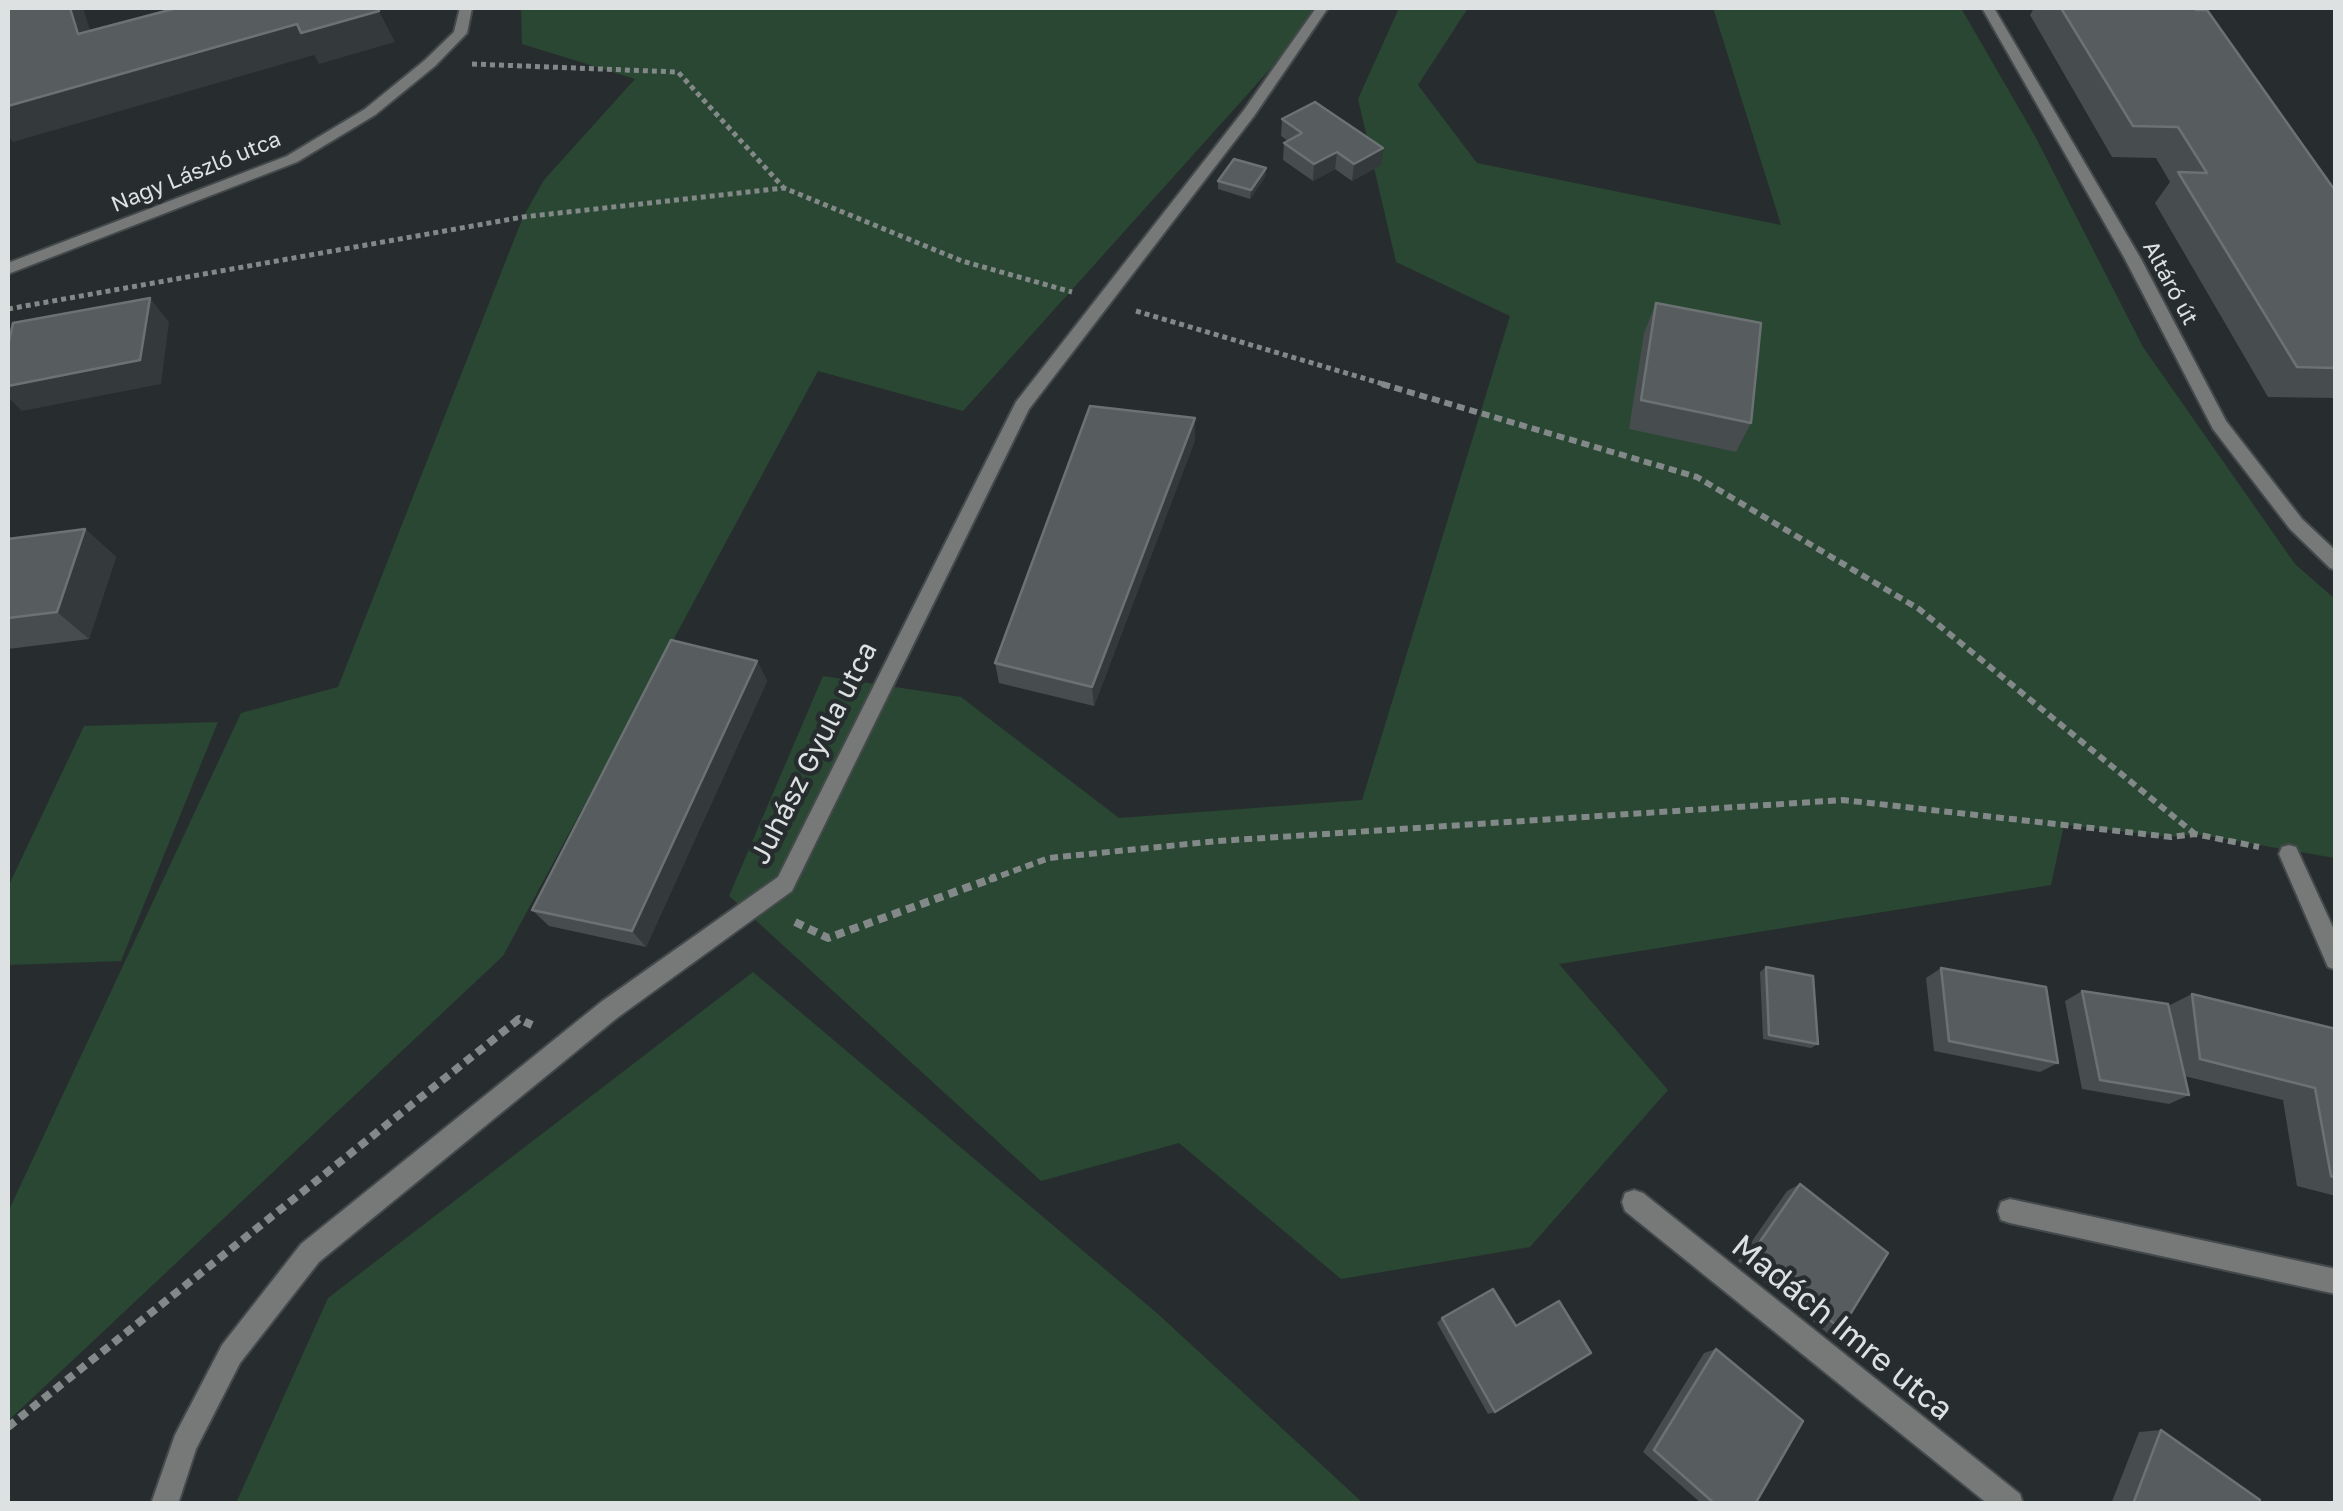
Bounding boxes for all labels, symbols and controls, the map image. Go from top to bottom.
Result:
street label: Nagy László utca [107,126,285,218]
street label: Altáró út [2137,236,2203,330]
street label: Juhász Gyula utca [743,636,885,870]
street label: Madách Imre utca [1724,1227,1960,1429]

